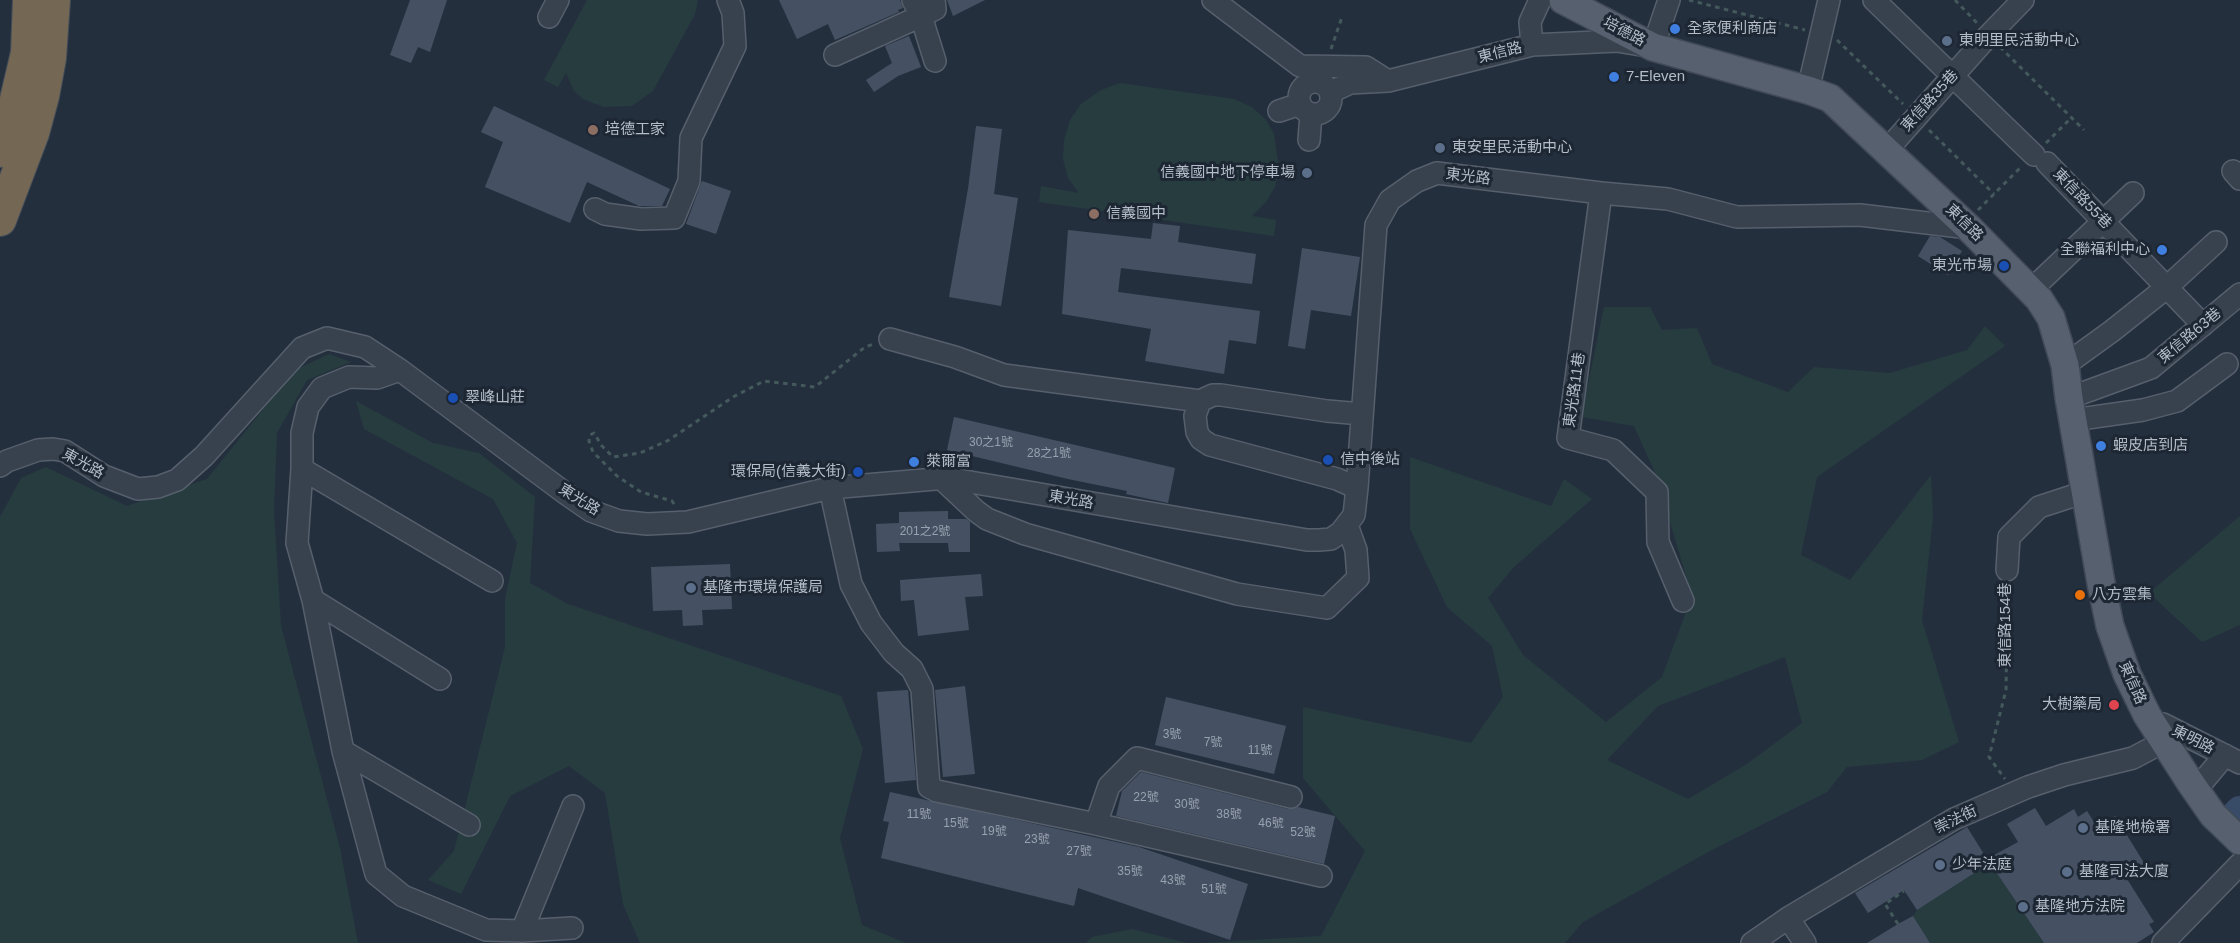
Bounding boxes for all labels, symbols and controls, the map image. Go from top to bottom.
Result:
street label: 培德路 [1600,13,1648,51]
place label: 全家便利商店 [1687,20,1777,38]
marker: 全家便利商店 [1668,22,1682,36]
place label: 東明里民活動中心 [1959,32,2079,50]
marker: 東明里民活動中心 [1940,34,1954,48]
street label: 東信路 [1476,39,1524,67]
street label: 東信路35巷 [1898,66,1962,136]
place label: 7-Eleven [1626,68,1685,86]
marker: 7-Eleven [1607,70,1621,84]
place label: 培德工家 [605,121,665,139]
marker: 培德工家 [586,123,600,137]
place label: 東安里民活動中心 [1452,139,1572,157]
marker: 東安里民活動中心 [1433,141,1447,155]
place label: 信義國中地下停車場 [1160,164,1295,182]
street label: 東光路 [1445,165,1491,189]
street label: 東信路55巷 [2049,165,2115,233]
marker: 信義國中地下停車場 [1300,166,1314,180]
street label: 東信路 [1942,201,1986,245]
place label: 信義國中 [1106,205,1166,223]
marker: 信義國中 [1087,207,1101,221]
place label: 全聯福利中心 [2060,241,2150,259]
marker: 全聯福利中心 [2155,243,2169,257]
place label: 東光市場 [1932,257,1992,275]
marker: 東光市場 [1997,259,2011,273]
street label: 東信路63巷 [2155,304,2225,368]
street label: 東光路11巷 [1561,351,1589,429]
place label: 翠峰山莊 [465,389,525,407]
marker: 翠峰山莊 [446,391,460,405]
house number: 30之1號 [969,436,1013,450]
place label: 蝦皮店到店 [2113,437,2188,455]
marker: 蝦皮店到店 [2094,439,2108,453]
street label: 東光路 [59,445,107,483]
house number: 28之1號 [1027,447,1071,461]
place label: 信中後站 [1340,451,1400,469]
place label: 萊爾富 [926,453,971,471]
marker: 信中後站 [1321,453,1335,467]
marker: 萊爾富 [907,455,921,469]
place label: 環保局(信義大街) [731,463,846,481]
marker: 環保局(信義大街) [851,465,865,479]
street label: 東光路 [555,480,603,520]
street label: 東光路 [1047,487,1095,513]
house number: 201之2號 [900,525,950,539]
place label: 基隆市環境保護局 [703,579,823,597]
marker: 基隆市環境保護局 [684,581,698,595]
street label: 東信路154巷 [1997,582,2015,668]
place label: 八方雲集 [2092,586,2152,604]
marker: 八方雲集 [2073,588,2087,602]
street label: 東信路 [2115,659,2149,707]
place label: 大樹藥局 [2042,696,2102,714]
marker: 大樹藥局 [2107,698,2121,712]
street label: 東明路 [2169,722,2217,758]
house number: 3號 [1163,728,1181,742]
house number: 7號 [1204,736,1222,750]
house number: 11號 [1248,744,1272,758]
house number: 22號 [1133,791,1159,805]
house number: 30號 [1174,798,1200,812]
street label: 崇法街 [1932,802,1980,838]
house number: 11號 [907,808,931,822]
house number: 38號 [1216,808,1242,822]
house number: 15號 [943,817,969,831]
house number: 46號 [1258,817,1284,831]
place label: 基隆地檢署 [2095,819,2170,837]
marker: 基隆地檢署 [2076,821,2090,835]
house number: 19號 [981,825,1007,839]
house number: 52號 [1290,826,1316,840]
house number: 23號 [1024,833,1050,847]
house number: 27號 [1066,845,1092,859]
place label: 少年法庭 [1952,856,2012,874]
marker: 少年法庭 [1933,858,1947,872]
place label: 基隆司法大廈 [2079,863,2169,881]
house number: 35號 [1117,865,1143,879]
marker: 基隆司法大廈 [2060,865,2074,879]
house number: 43號 [1160,874,1186,888]
house number: 51號 [1201,883,1227,897]
place label: 基隆地方法院 [2035,898,2125,916]
marker: 基隆地方法院 [2016,900,2030,914]

